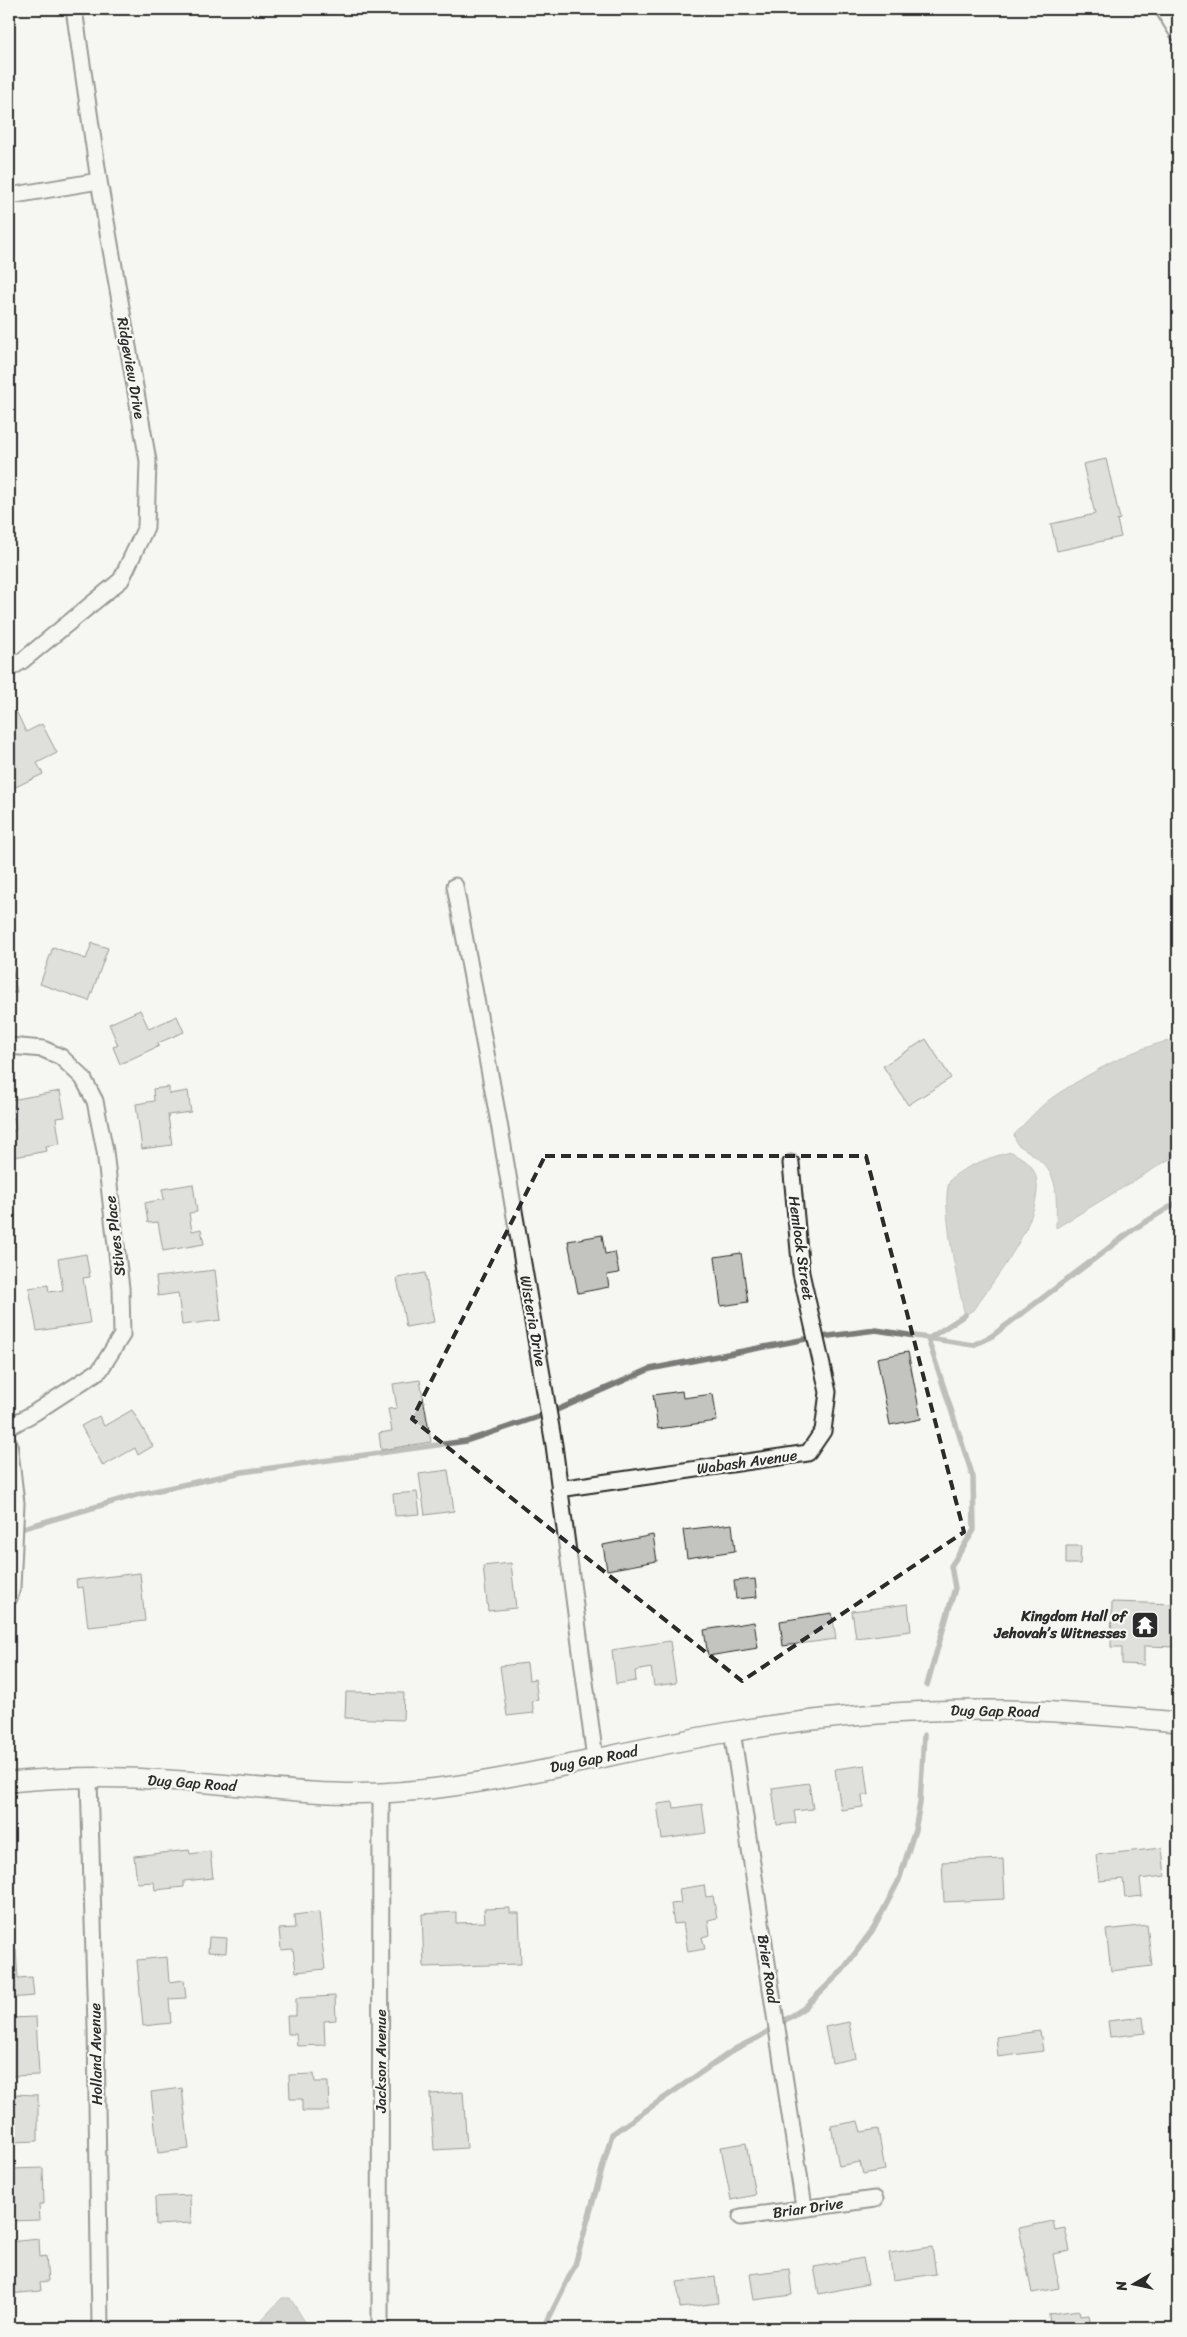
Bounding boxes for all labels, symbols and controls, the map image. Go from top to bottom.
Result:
street label: Ridgeview Drive [109,315,153,421]
street label: Stives Place [97,1194,133,1278]
street label: Hemlock Street [781,1194,821,1302]
street label: Wisteria Drive [512,1273,554,1369]
street label: Wabash Avenue [695,1442,799,1482]
place label: Kingdom Hall of Jehovah’s Witnesses [993,1603,1128,1646]
temple icon: Kingdom Hall of Jehovah’s Witnesses [1130,1610,1160,1640]
street label: Dug Gap Road [950,1697,1041,1725]
street label: Dug Gap Road [548,1738,641,1780]
street label: Dug Gap Road [147,1767,238,1799]
street label: Brier Road [750,1933,786,2006]
street label: Holland Avenue [82,2002,110,2105]
street label: Jackson Avenue [368,2009,394,2114]
street label: Briar Drive [771,2190,845,2226]
north arrow [1110,2260,1160,2310]
text: N [1109,2279,1135,2294]

